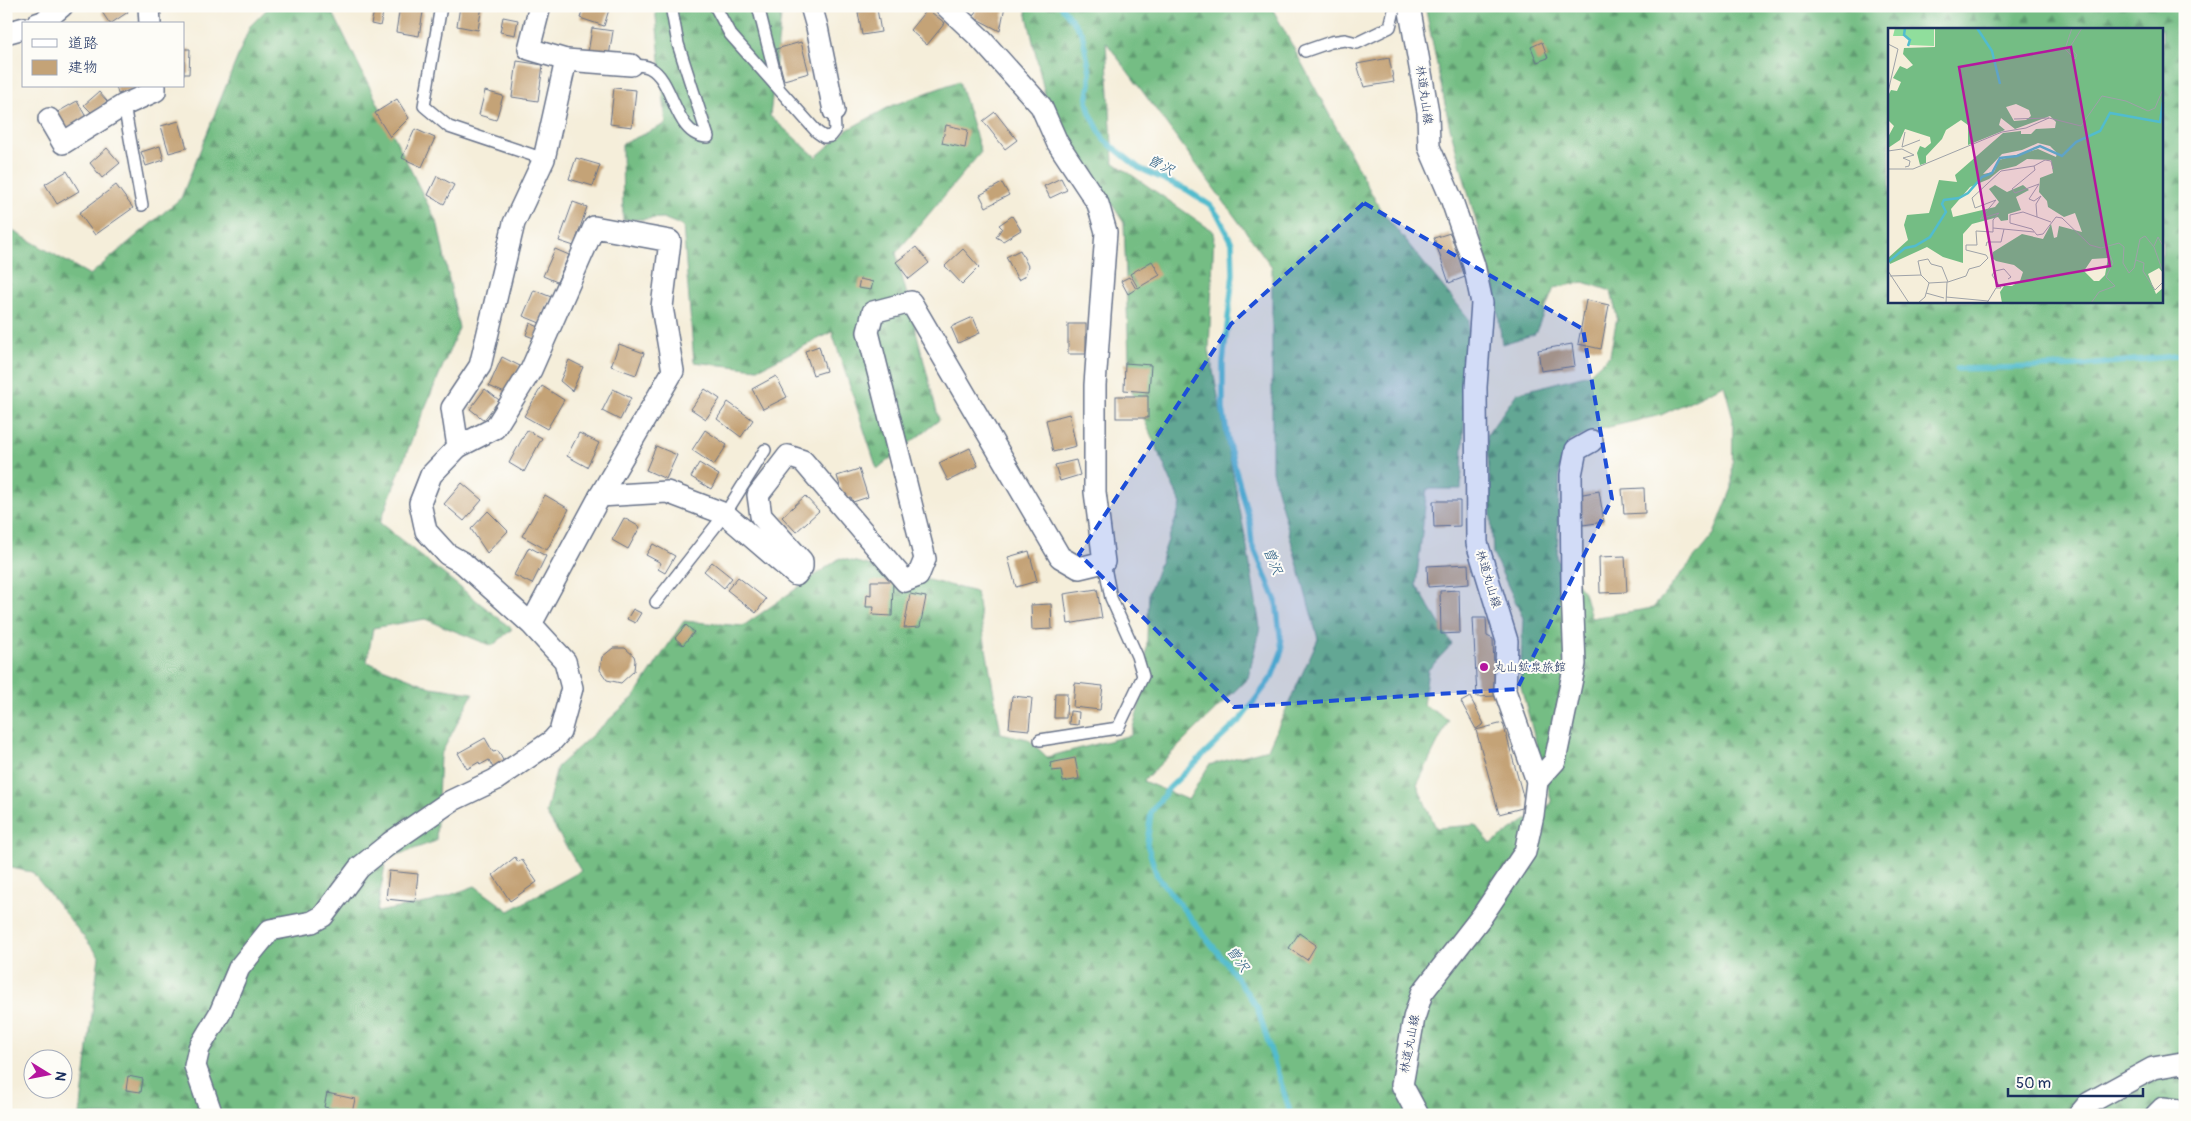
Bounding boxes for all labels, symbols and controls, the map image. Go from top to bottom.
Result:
legend [22,22,185,88]
inset map [1888,28,2164,302]
text: 道路 [68,34,98,53]
text: 建物 [68,58,98,77]
street label: 林道丸山線 [1412,64,1436,126]
water label: 曽沢 [1145,151,1178,180]
water label: 曽沢 [1260,545,1287,578]
street label: 林道丸山線 [1472,548,1504,610]
place label: 丸山鉱泉旅館 [1494,660,1566,675]
marker: 丸山鉱泉旅館 [1478,661,1490,673]
water label: 曽沢 [1223,943,1254,976]
street label: 林道丸山線 [1397,1013,1423,1075]
north arrow [22,1048,72,1098]
scale bar [2008,1066,2144,1098]
text: N [51,1070,70,1082]
text: 50 m [2016,1074,2051,1093]

